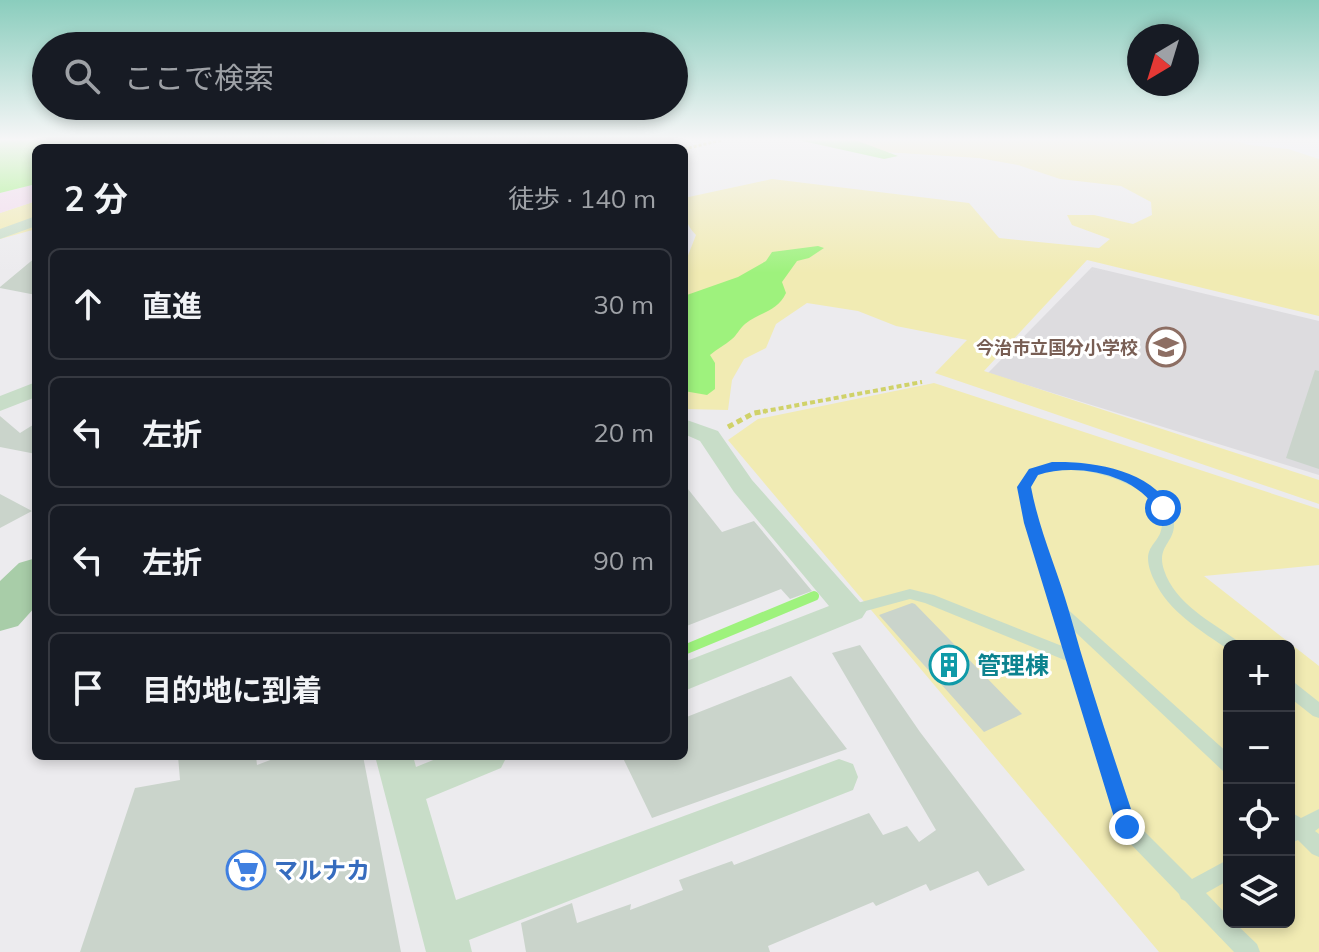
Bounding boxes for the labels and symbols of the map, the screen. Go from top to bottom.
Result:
north arrow [1127,24,1199,96]
school or university icon: 今治市立国分小学校 [1145,326,1187,368]
place label: 今治市立国分小学校 [976,336,1138,359]
route start [1145,490,1181,526]
building icon: 管理棟 [928,644,970,686]
place label: 管理棟 [977,650,1049,680]
route end [1109,809,1145,845]
supermarket icon: マルナカ [225,849,267,891]
place label: マルナカ [274,855,370,885]

